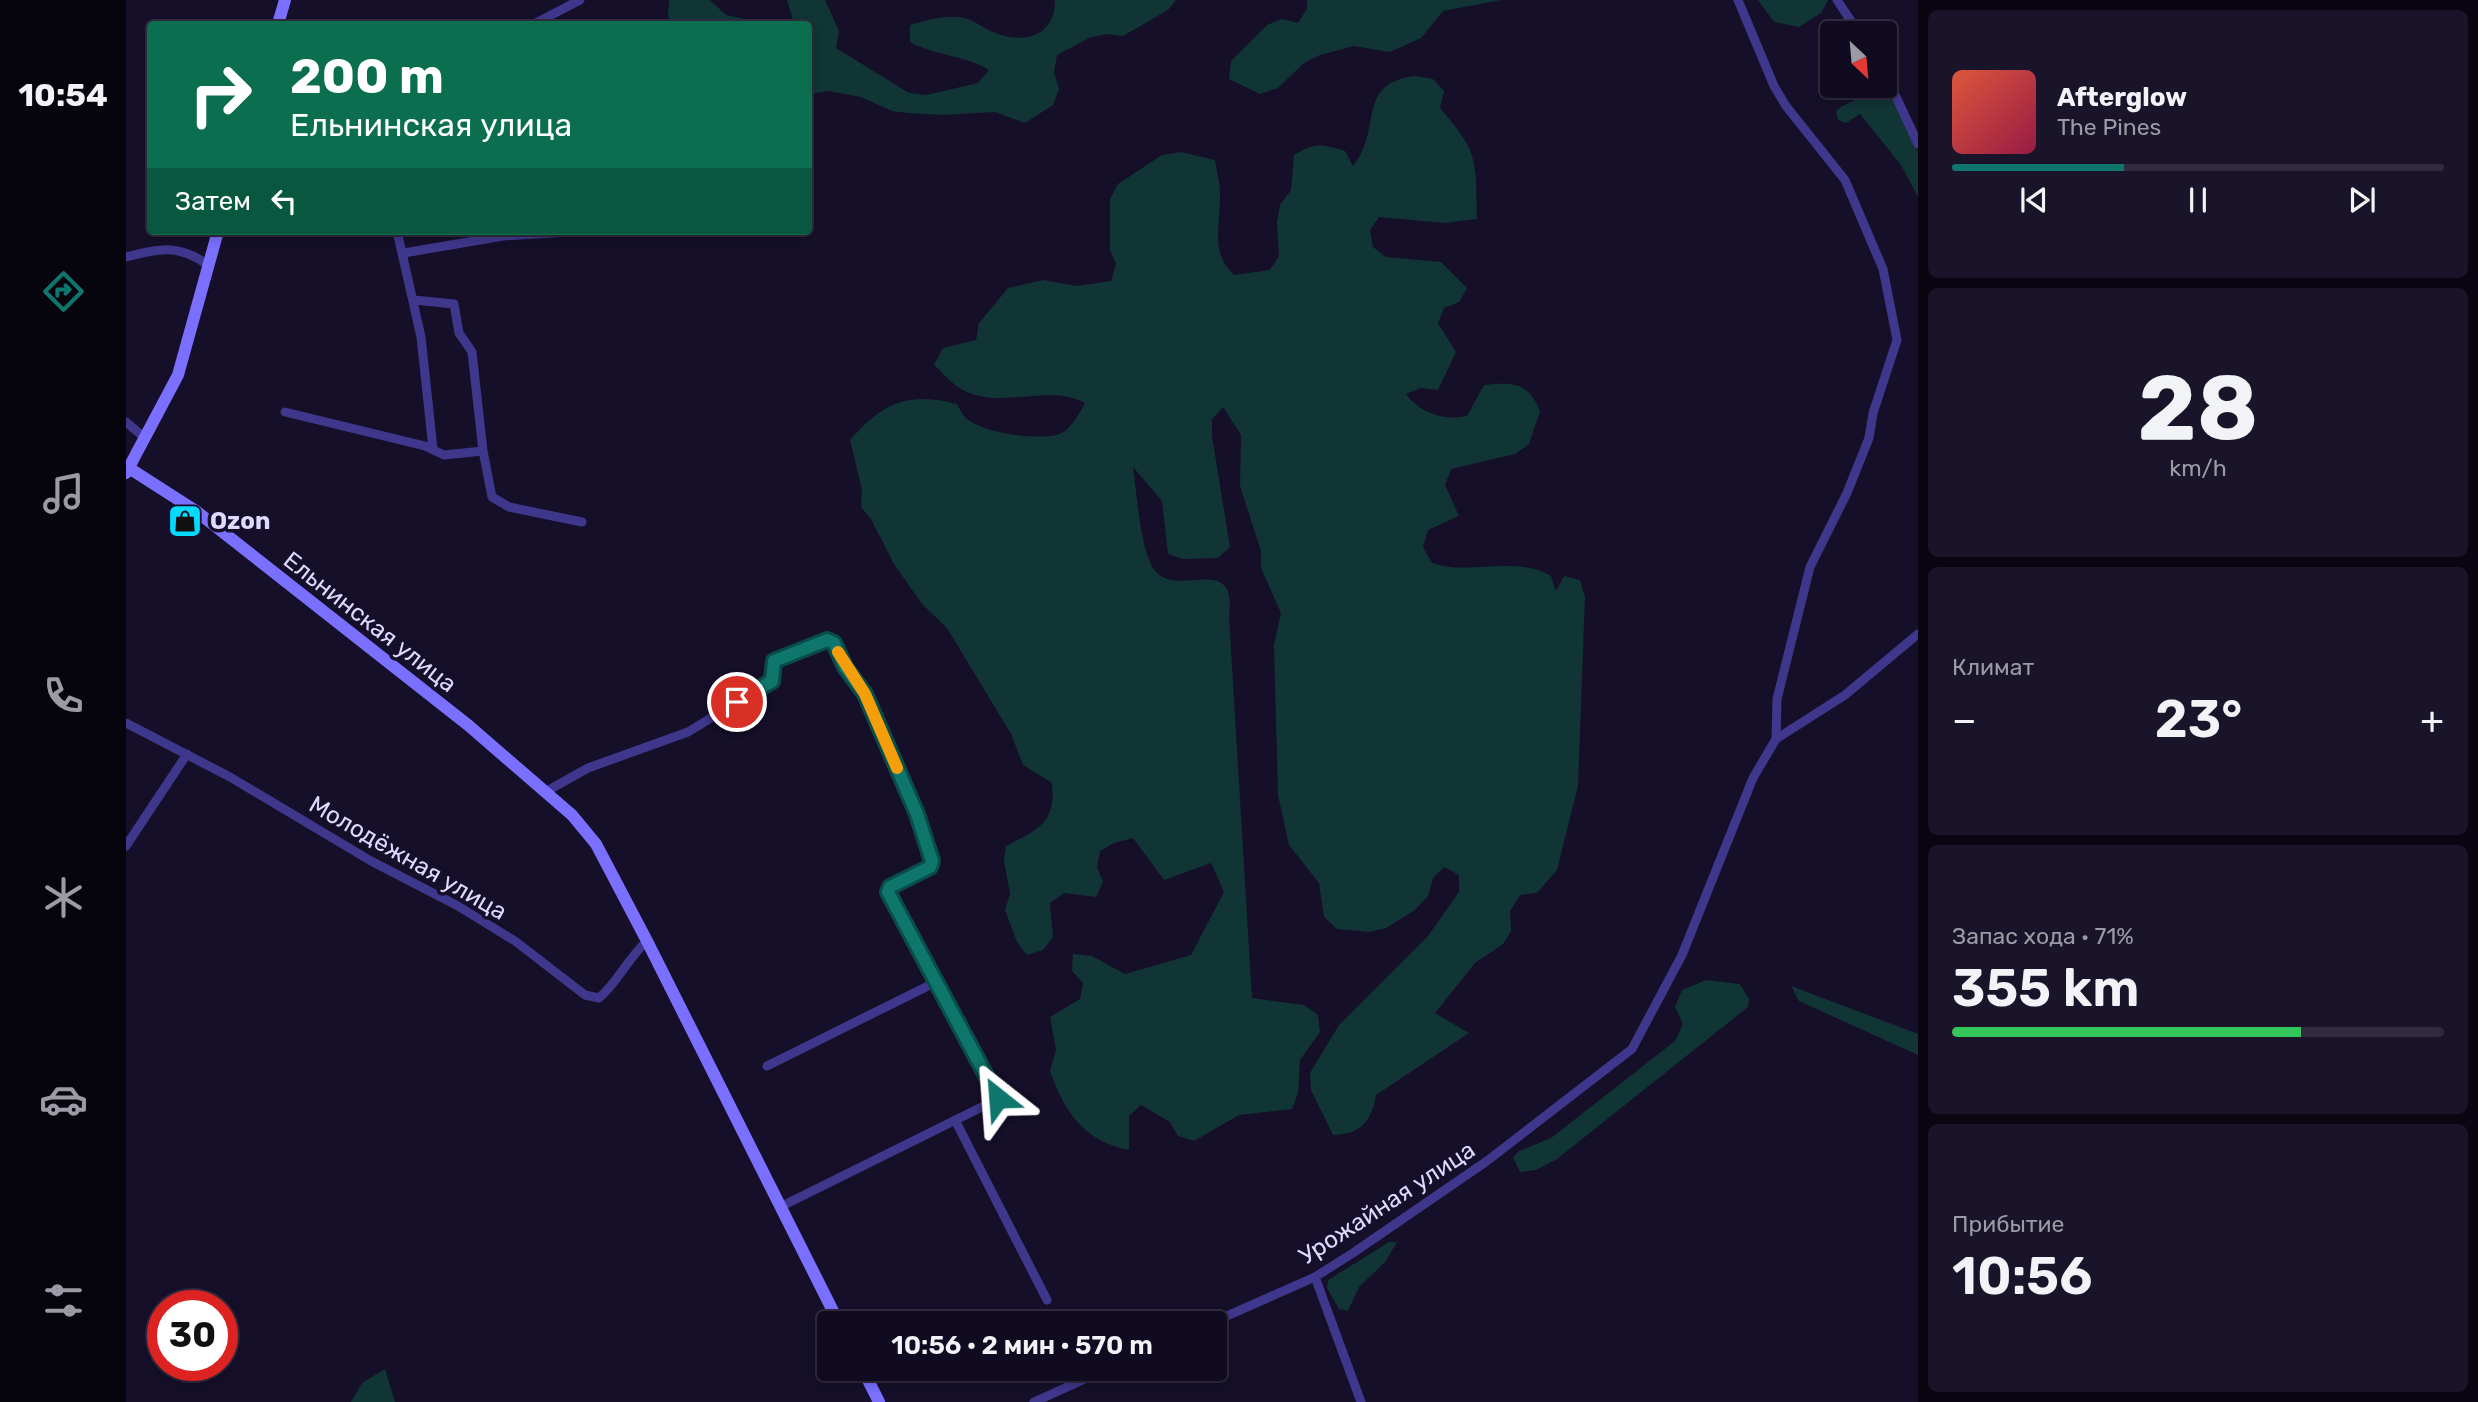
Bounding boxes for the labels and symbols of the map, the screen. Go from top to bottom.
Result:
north arrow [1820,21,1897,98]
shop icon: Ozon [166,502,204,540]
place label: Ozon [210,507,270,535]
street label: Ельнинская улица [278,546,462,698]
pin [707,672,767,732]
street label: Молодёжная улица [304,790,512,926]
position arrow [961,1061,1035,1135]
street label: Урожайная улица [1294,1136,1480,1270]
speed limit sign: 30 [147,1290,238,1381]

